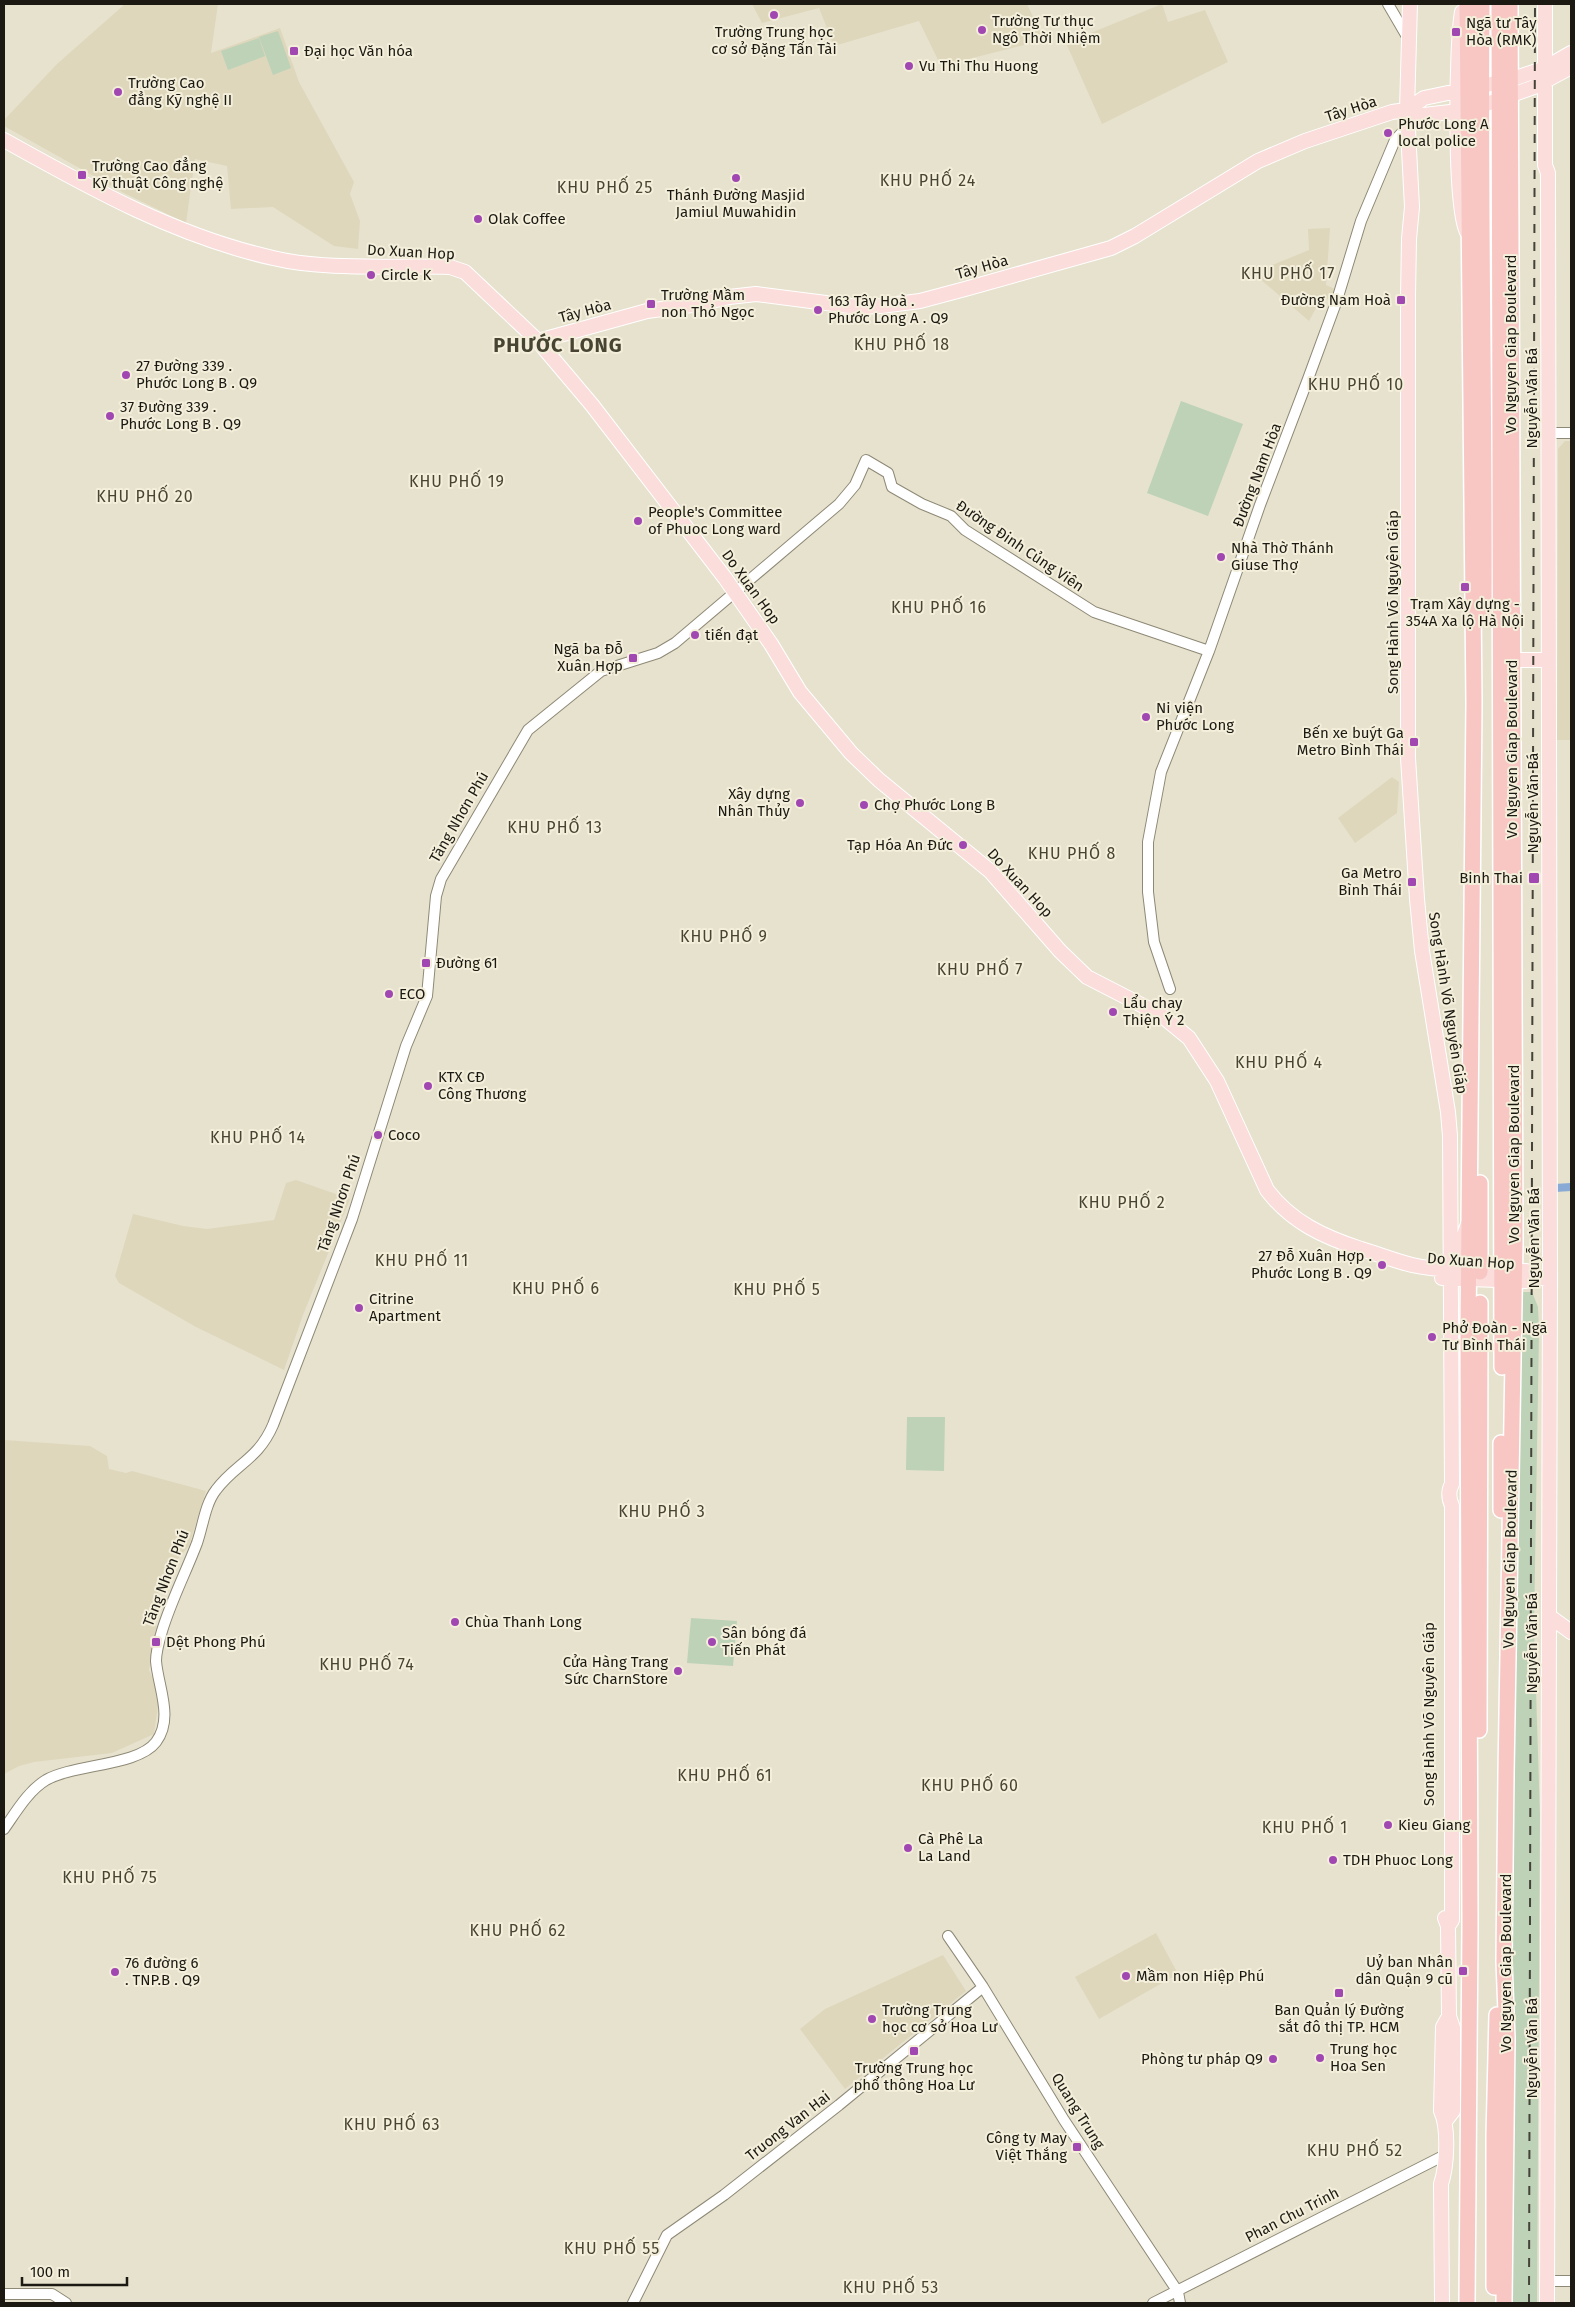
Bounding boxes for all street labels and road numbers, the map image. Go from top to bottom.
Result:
street label: Tây Hòa [1323,92,1379,126]
street label: Do Xuan Hop [367,241,455,263]
street label: Tây Hòa [954,251,1010,283]
street label: Vo Nguyen Giap Boulevard [1502,255,1520,433]
street label: Tây Hòa [557,295,613,327]
street label: Nguyễn Văn Bá [1523,348,1541,448]
street label: Đường Nam Hòa [1229,420,1285,530]
street label: Đường Đinh Củng Viên [953,496,1087,596]
street label: Song Hành Võ Nguyên Giáp [1384,510,1402,694]
street label: Do Xuan Hop [718,546,784,628]
street label: Vo Nguyen Giap Boulevard [1503,660,1521,838]
street label: Nguyễn Văn Bá [1524,753,1542,853]
street label: Tăng Nhơn Phú [426,768,492,866]
street label: Do Xuan Hop [983,845,1057,921]
street label: Song Hành Võ Nguyên Giáp [1425,911,1471,1095]
street label: Vo Nguyen Giap Boulevard [1505,1065,1523,1243]
street label: Tăng Nhơn Phú [314,1152,364,1254]
street label: Nguyễn Văn Bá [1525,1188,1543,1288]
street label: Do Xuan Hop [1427,1249,1515,1273]
street label: Vo Nguyen Giap Boulevard [1499,1469,1521,1649]
street label: Tăng Nhơn Phú [139,1527,193,1629]
street label: Nguyễn Văn Bá [1523,1593,1541,1693]
street label: Song Hành Võ Nguyên Giáp [1420,1622,1438,1806]
street label: Vo Nguyen Giap Boulevard [1497,1874,1515,2052]
street label: Nguyễn Văn Bá [1523,1998,1541,2098]
street label: Quang Trung [1048,2070,1109,2152]
street label: Truong Van Hai [742,2087,834,2165]
street label: Phan Chu Trinh [1242,2184,1342,2246]

